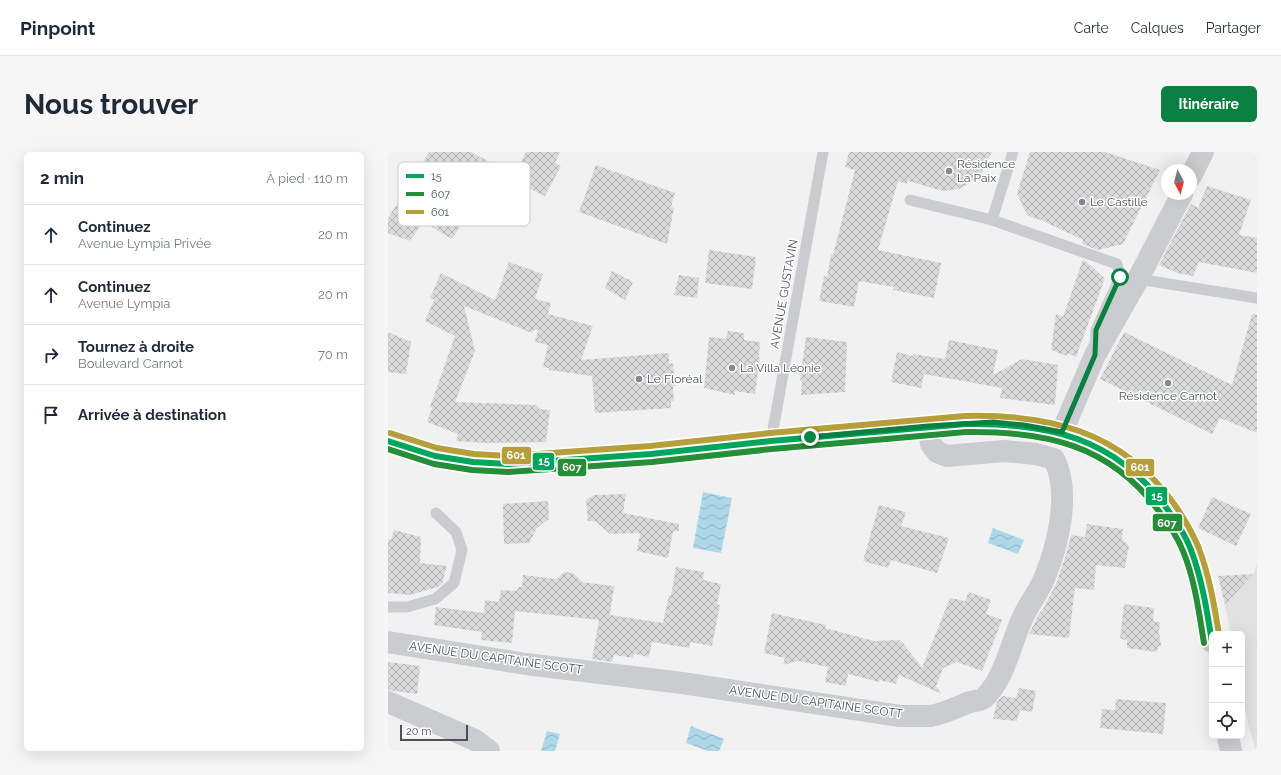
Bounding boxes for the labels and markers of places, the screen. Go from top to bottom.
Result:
place label: Résidence La Paix [957,157,1015,185]
marker: Résidence La Paix [944,166,954,176]
place label: Le Castille [1090,195,1148,209]
marker: Le Castille [1077,197,1087,207]
place label: La Villa Léonie [740,361,821,375]
marker: La Villa Léonie [727,363,737,373]
place label: Le Floréal [647,372,703,386]
marker: Le Floréal [634,374,644,384]
marker: Résidence Carnot [1163,378,1173,388]
place label: Résidence Carnot [1119,389,1217,403]

